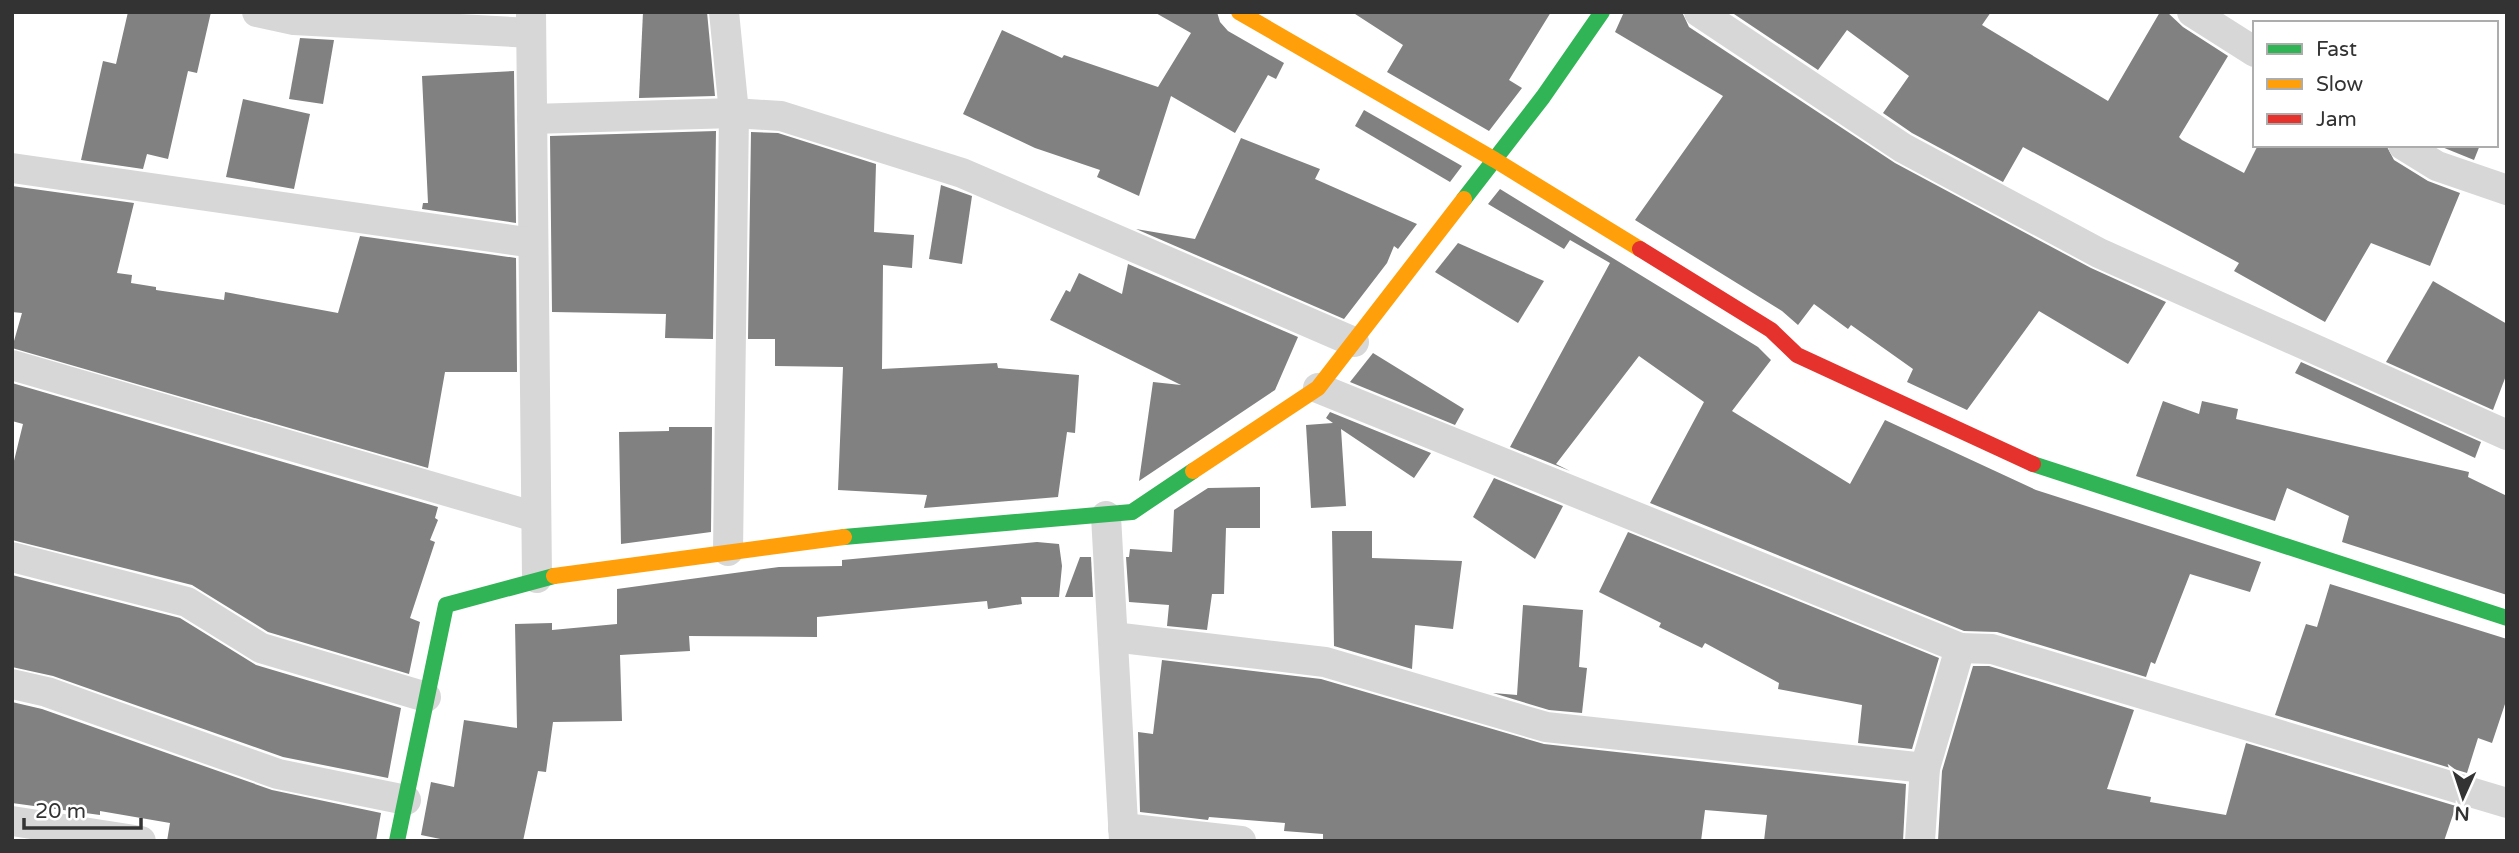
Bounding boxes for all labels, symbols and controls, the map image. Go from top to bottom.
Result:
legend [2253,21,2498,147]
text: Fast [2316,37,2357,62]
text: Slow [2316,72,2364,97]
text: Jam [2316,107,2357,132]
north arrow [2428,762,2498,832]
scale bar [24,786,142,830]
text: 20 m [35,799,86,824]
text: N [2454,802,2470,824]

